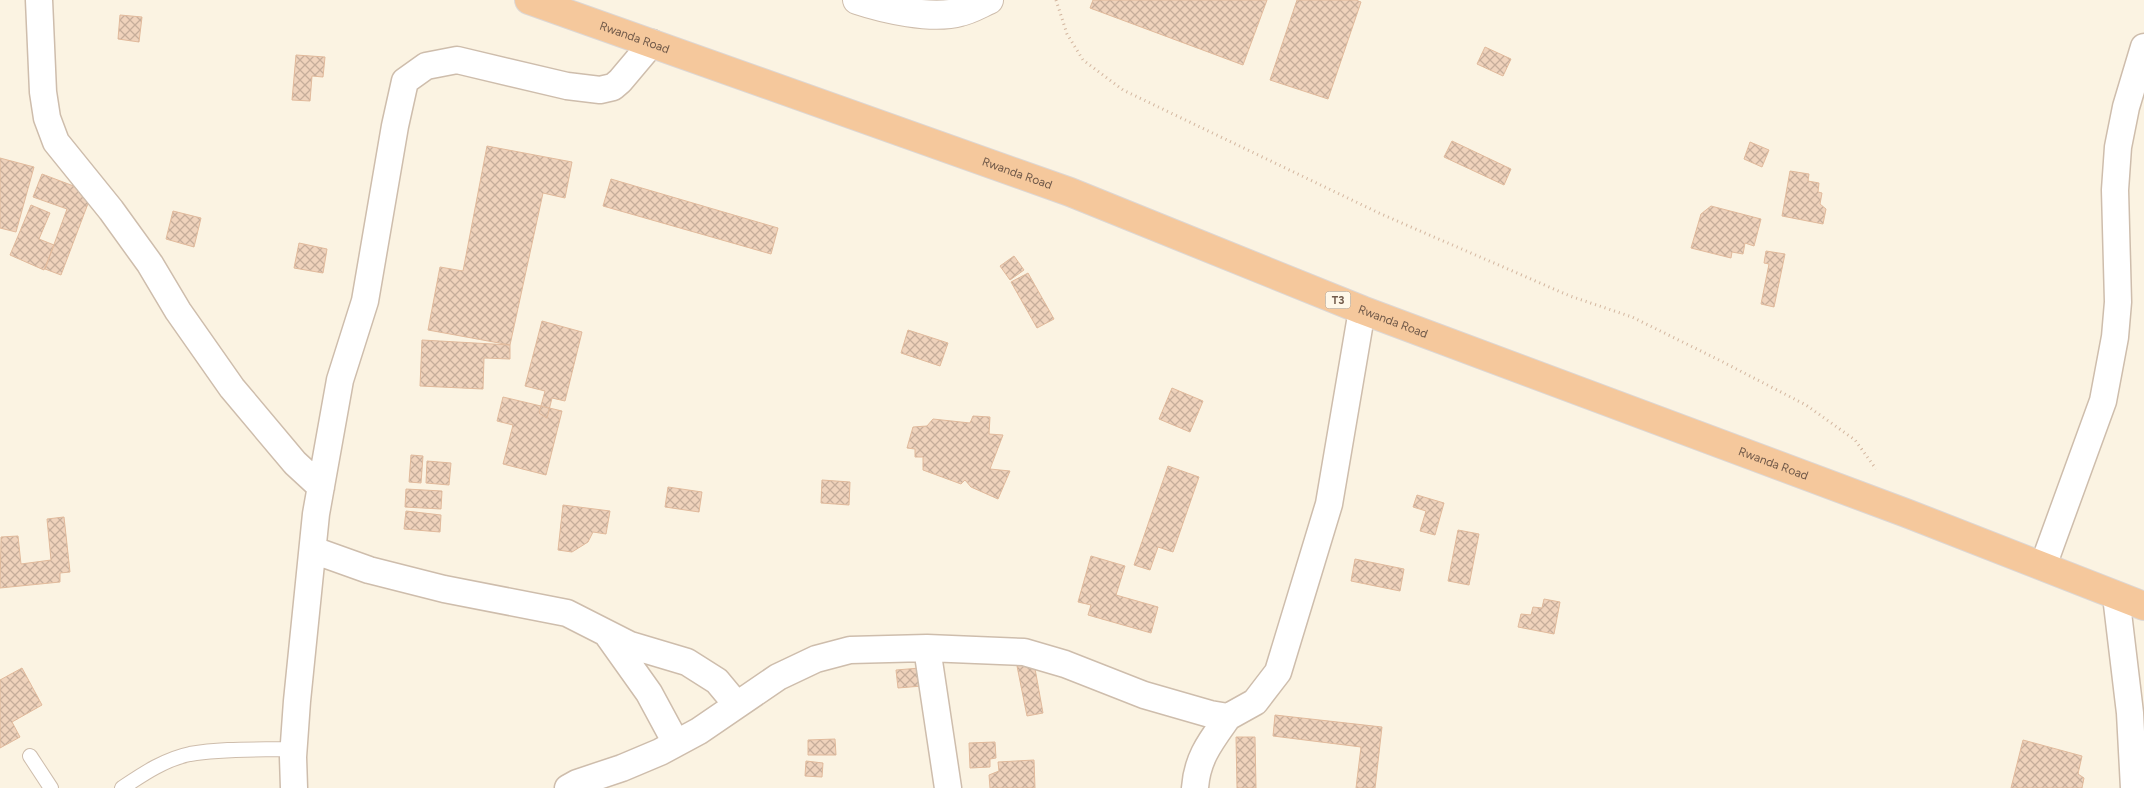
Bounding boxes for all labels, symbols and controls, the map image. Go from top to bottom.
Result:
street label: Rwanda Road [598,19,671,56]
street label: Rwanda Road [980,154,1054,192]
road number: T3 [1326,292,1350,308]
street label: Rwanda Road [1356,302,1430,341]
street label: Rwanda Road [1736,444,1810,483]

